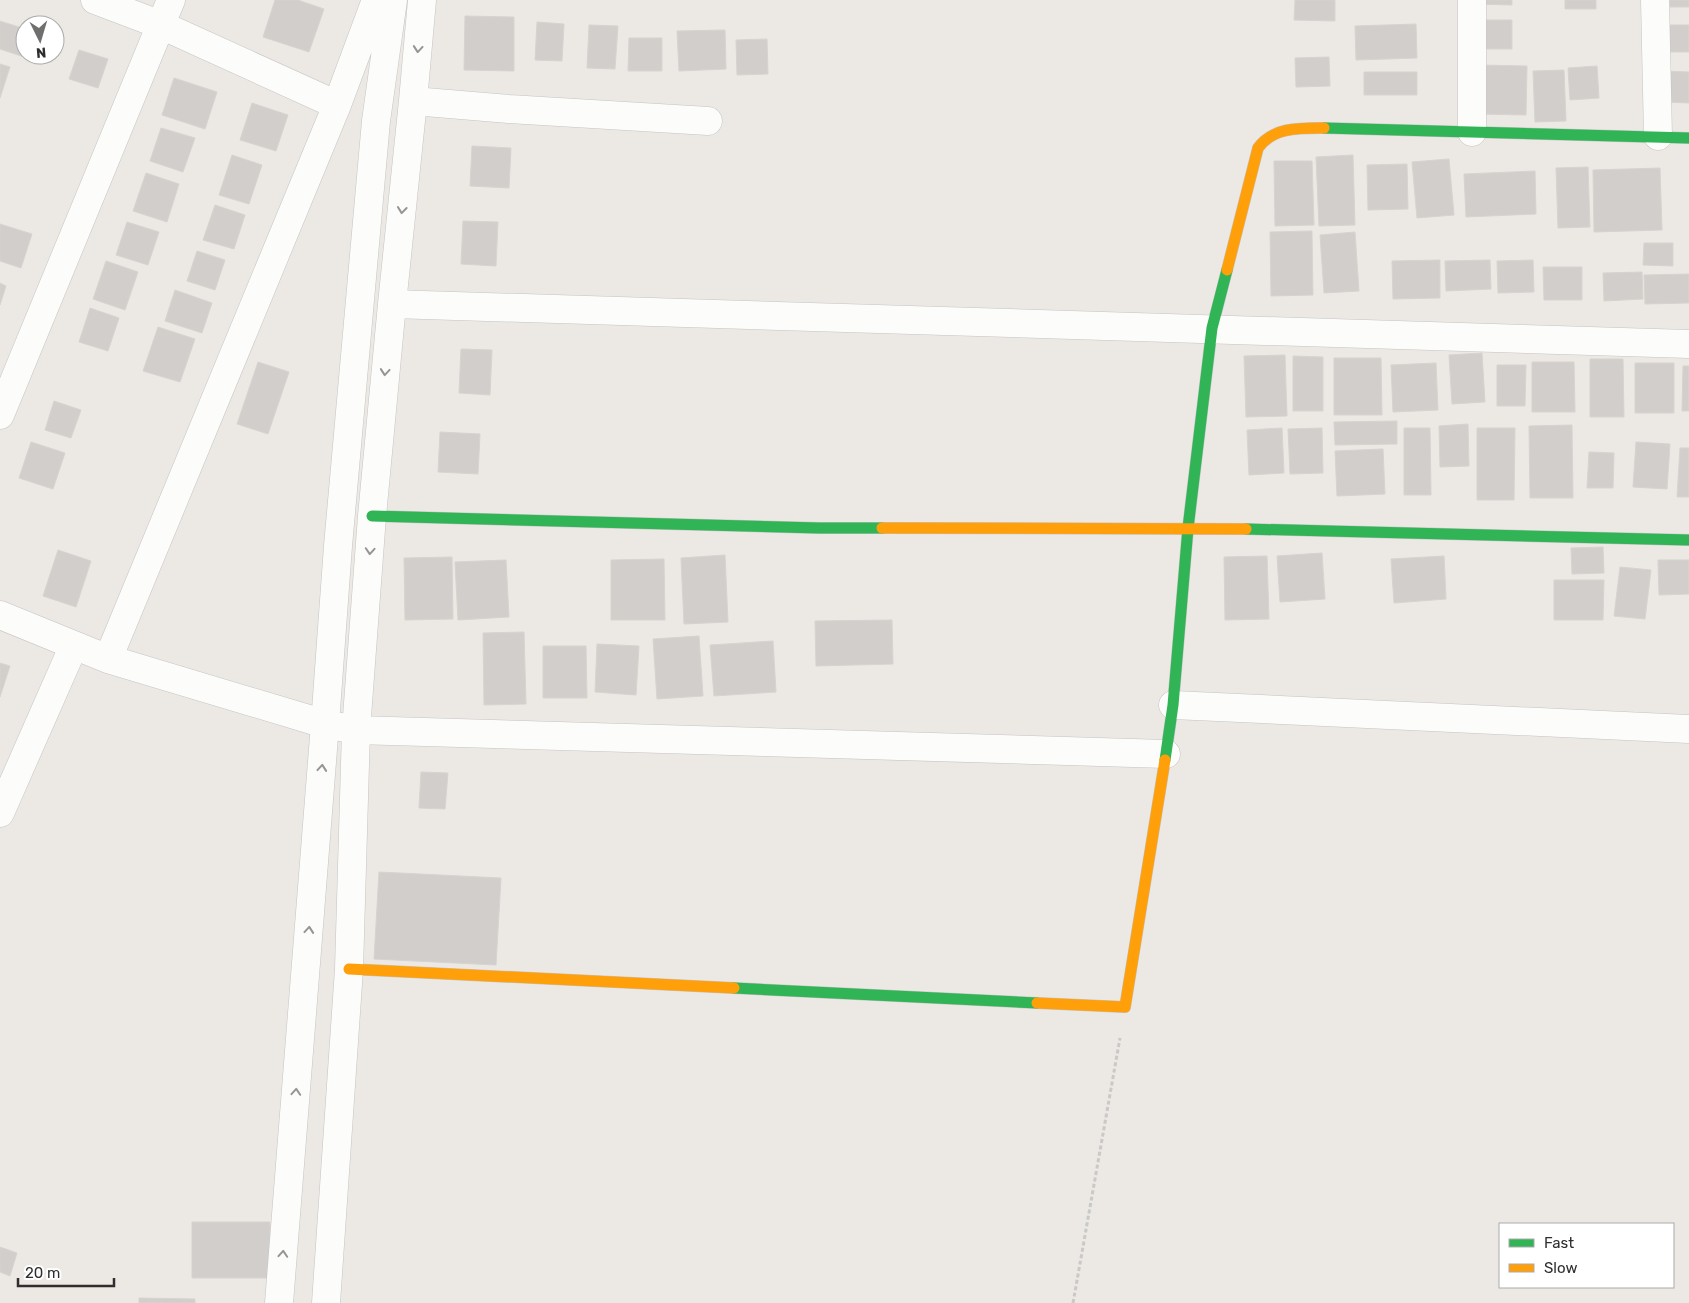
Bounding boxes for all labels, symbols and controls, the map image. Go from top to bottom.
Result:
north arrow [15,15,65,65]
text: N [35,44,47,61]
one-way arrow [412,45,423,53]
one-way arrow [397,207,408,215]
one-way arrow [380,368,391,376]
one-way arrow [364,548,375,556]
one-way arrow [316,764,327,772]
one-way arrow [303,926,314,934]
one-way arrow [290,1088,301,1096]
legend [1499,1223,1674,1288]
text: Fast [1544,1234,1574,1252]
one-way arrow [277,1250,288,1258]
scale bar [18,1256,114,1288]
text: Slow [1544,1259,1577,1277]
text: 20 m [25,1264,60,1282]

